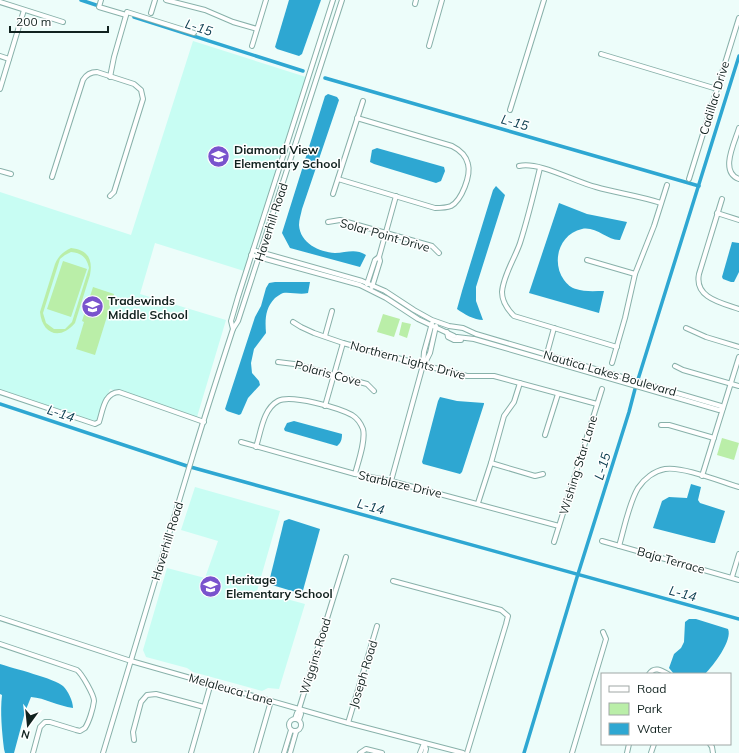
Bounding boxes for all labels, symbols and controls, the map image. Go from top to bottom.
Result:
scale bar [10,8,108,34]
text: 200 m [16,14,51,29]
water label: L-15 [183,15,215,39]
street label: Cadillac Drive [696,59,732,137]
water label: L-15 [499,110,531,134]
place label: Diamond View Elementary School [234,142,341,171]
school or university icon: Diamond View Elementary School [205,143,231,169]
street label: Haverhill Road [251,181,291,263]
street label: Solar Point Drive [338,215,432,255]
place label: Tradewinds Middle School [108,293,188,322]
school or university icon: Tradewinds Middle School [79,294,105,320]
street label: Northern Lights Drive [349,337,467,383]
street label: Nautica Lakes Boulevard [542,347,678,399]
street label: Polaris Cove [293,357,363,389]
water label: L-14 [45,401,77,425]
street label: Wishing Star Lane [556,414,600,516]
water label: L-15 [590,450,614,482]
street label: Starblaze Drive [357,467,443,501]
water label: L-14 [356,495,387,517]
street label: Haverhill Road [148,500,186,582]
street label: Baja Terrace [635,543,707,577]
place label: Heritage Elementary School [226,572,333,601]
school or university icon: Heritage Elementary School [197,573,223,599]
water label: L-14 [668,582,699,604]
street label: Wiggins Road [296,616,334,696]
street label: Joseph Road [346,638,380,710]
street label: Melaleuca Lane [187,670,275,708]
legend [601,673,731,745]
text: Road [637,681,666,696]
text: Park [637,701,663,716]
north arrow [8,705,48,745]
text: Water [637,721,673,736]
text: N [20,727,31,742]

